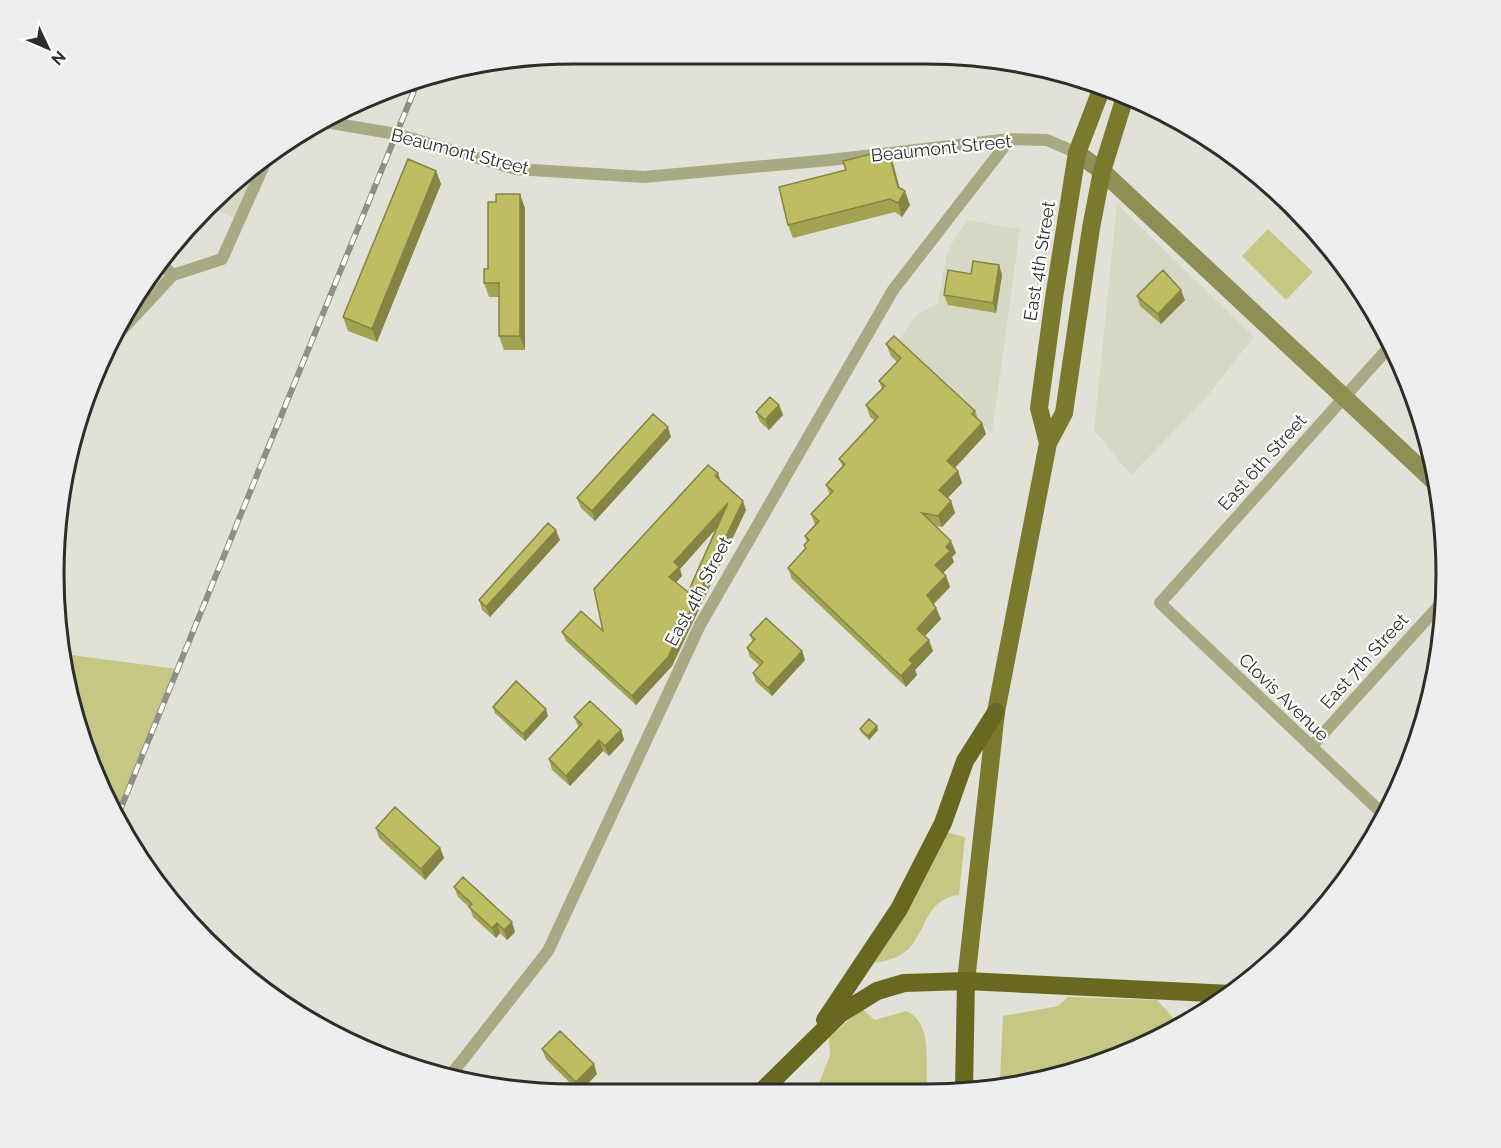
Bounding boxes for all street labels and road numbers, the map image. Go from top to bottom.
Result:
street label: Beaumont Street [389,124,531,178]
street label: Beaumont Street [870,130,1012,166]
street label: East 4th Street [1019,200,1059,322]
street label: East 6th Street [1213,410,1311,514]
street label: East 4th Street [660,533,736,649]
street label: East 7th Street [1316,609,1412,713]
street label: Clovis Avenue [1235,649,1334,746]

